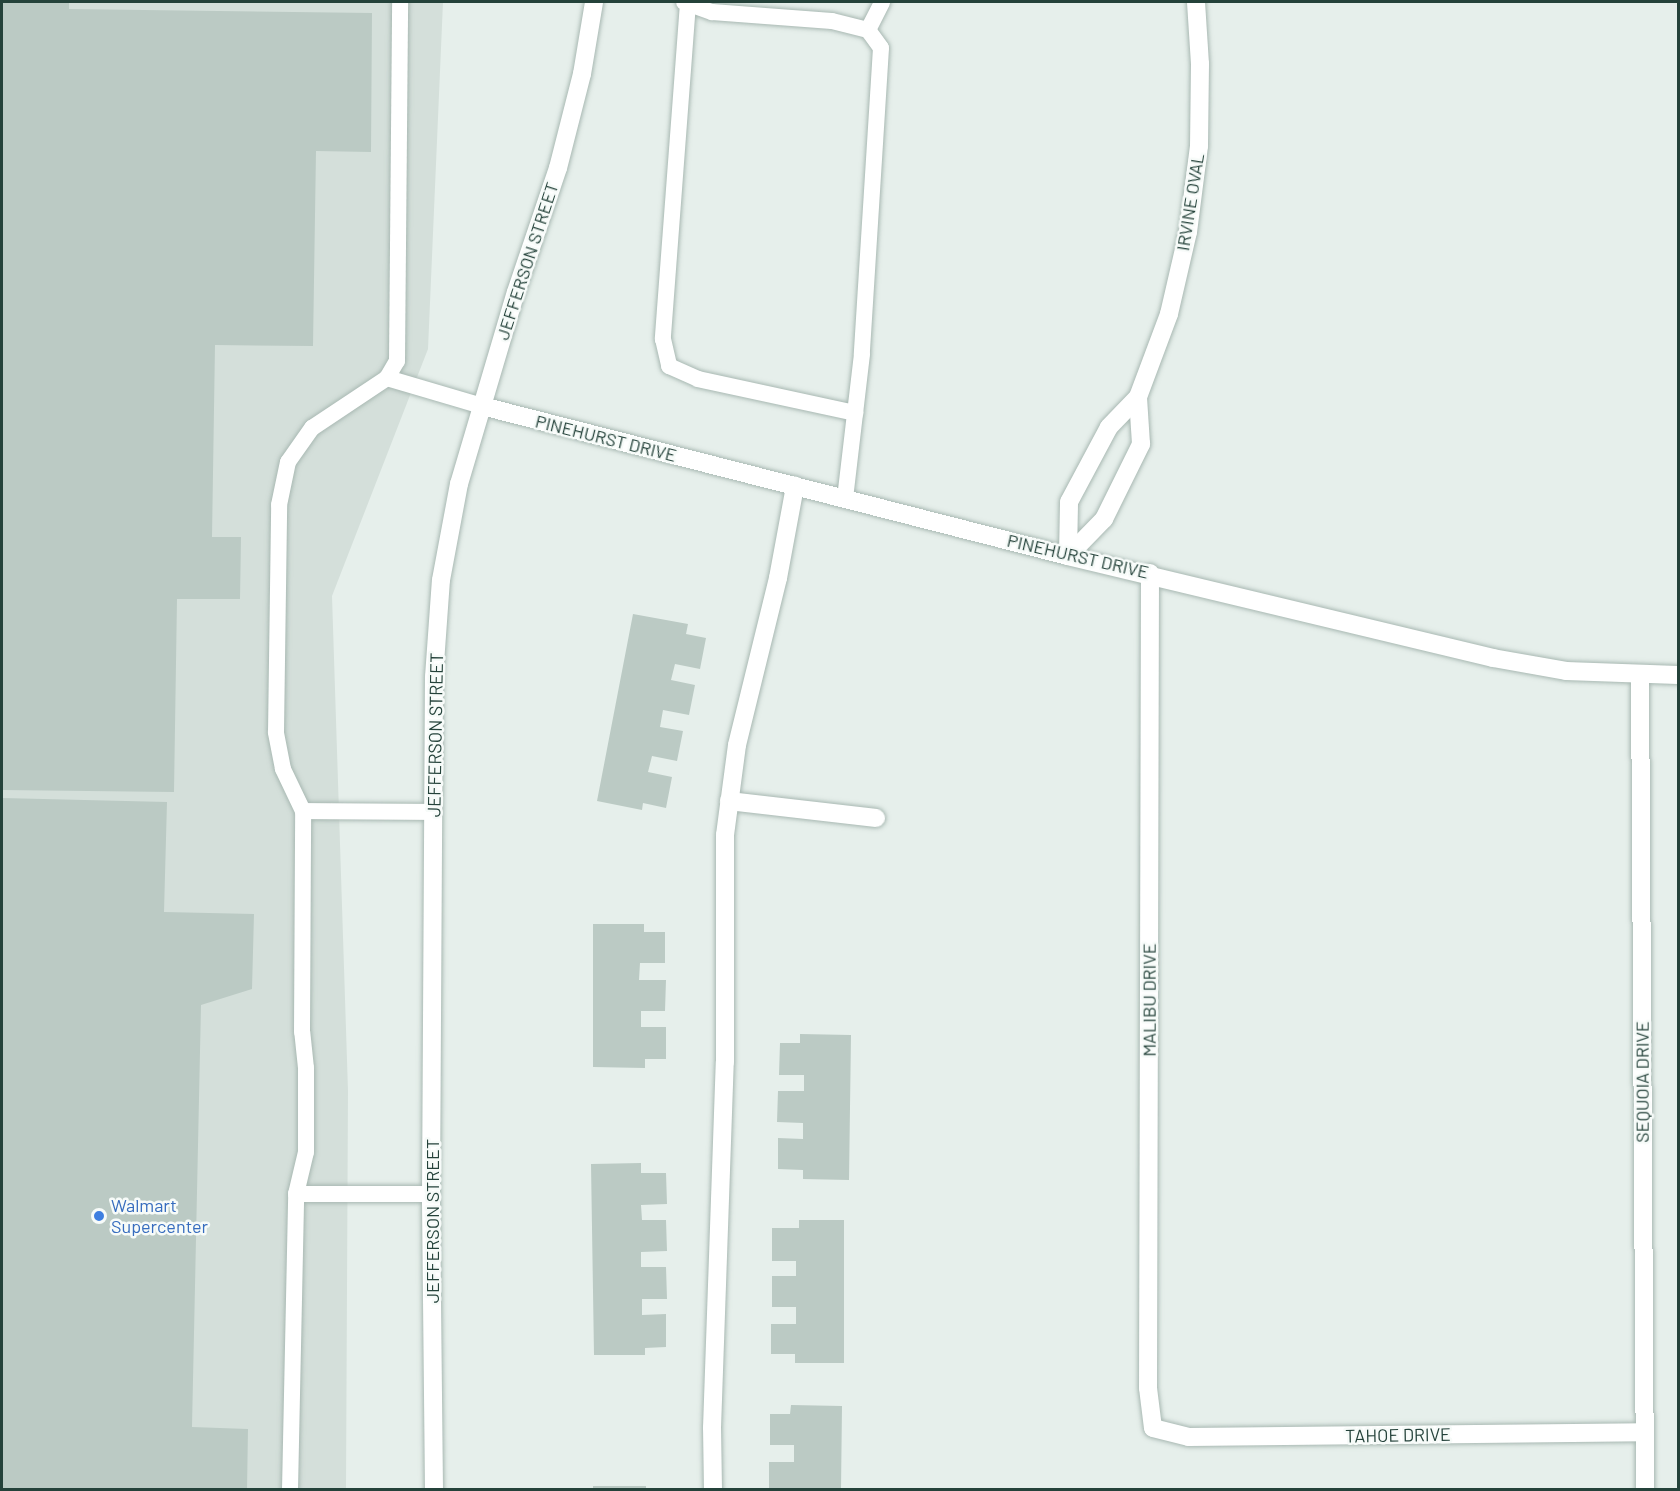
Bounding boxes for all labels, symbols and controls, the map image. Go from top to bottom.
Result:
street label: IRVINE OVAL [1172,152,1208,252]
street label: JEFFERSON STREET [491,179,563,343]
street label: PINEHURST DRIVE [533,410,679,466]
street label: PINEHURST DRIVE [1005,529,1151,583]
street label: JEFFERSON STREET [423,653,447,817]
street label: MALIBU DRIVE [1138,943,1160,1057]
street label: SEQUOIA DRIVE [1631,1021,1653,1143]
street label: JEFFERSON STREET [421,1139,443,1303]
place label: Walmart Supercenter [111,1195,208,1238]
marker: Walmart Supercenter [92,1209,106,1223]
street label: TAHOE DRIVE [1345,1423,1451,1447]

